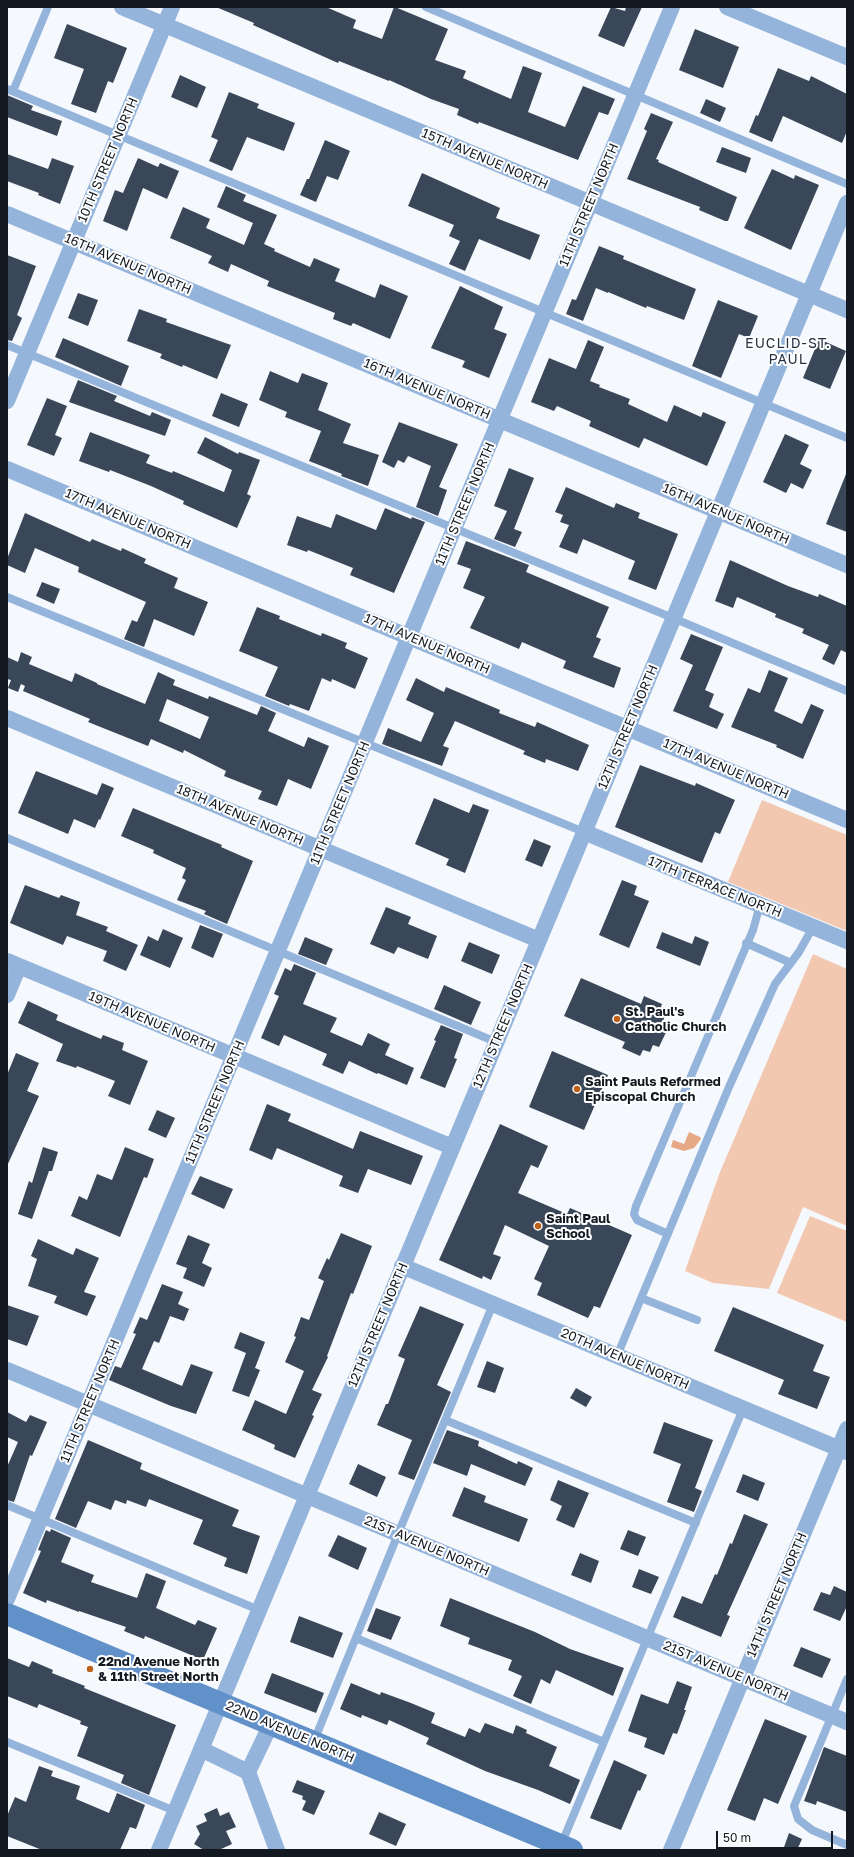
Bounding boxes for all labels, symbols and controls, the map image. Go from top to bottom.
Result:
street label: 10TH STREET NORTH [75,95,141,225]
street label: 15TH AVENUE NORTH [419,125,551,193]
street label: 11TH STREET NORTH [556,141,622,269]
street label: 16TH AVENUE NORTH [62,230,194,298]
district label: EUCLID-ST. PAUL [745,336,831,368]
street label: 16TH AVENUE NORTH [361,355,493,423]
street label: 11TH STREET NORTH [432,440,498,568]
street label: 16TH AVENUE NORTH [660,480,792,548]
street label: 17TH AVENUE NORTH [63,485,193,553]
street label: 17TH AVENUE NORTH [362,610,492,678]
street label: 12TH STREET NORTH [595,662,661,792]
street label: 17TH AVENUE NORTH [661,735,791,803]
street label: 11TH STREET NORTH [307,739,373,867]
street label: 18TH AVENUE NORTH [174,781,306,849]
street label: 17TH TERRACE NORTH [646,853,784,921]
street label: 12TH STREET NORTH [470,961,536,1091]
street label: 19TH AVENUE NORTH [86,988,218,1056]
place label: St. Paul's Catholic Church [625,1004,726,1035]
marker: St. Paul's Catholic Church [612,1014,622,1024]
street label: 11TH STREET NORTH [182,1038,248,1166]
place label: Saint Pauls Reformed Episcopal Church [585,1074,721,1105]
marker: Saint Pauls Reformed Episcopal Church [572,1084,582,1094]
place label: Saint Paul School [546,1211,610,1242]
marker: Saint Paul School [533,1221,543,1231]
street label: 12TH STREET NORTH [345,1260,411,1390]
street label: 20TH AVENUE NORTH [559,1325,691,1393]
street label: 11TH STREET NORTH [57,1337,123,1465]
street label: 21ST AVENUE NORTH [362,1513,492,1579]
street label: 14TH STREET NORTH [744,1530,810,1660]
street label: 21ST AVENUE NORTH [661,1638,791,1704]
place label: 22nd Avenue North & 11th Street North [98,1654,219,1685]
marker: 22nd Avenue North & 11th Street North [85,1664,95,1674]
street label: 22ND AVENUE NORTH [223,1698,357,1766]
scale bar [718,1823,835,1849]
text: 50 m [723,1830,751,1845]

